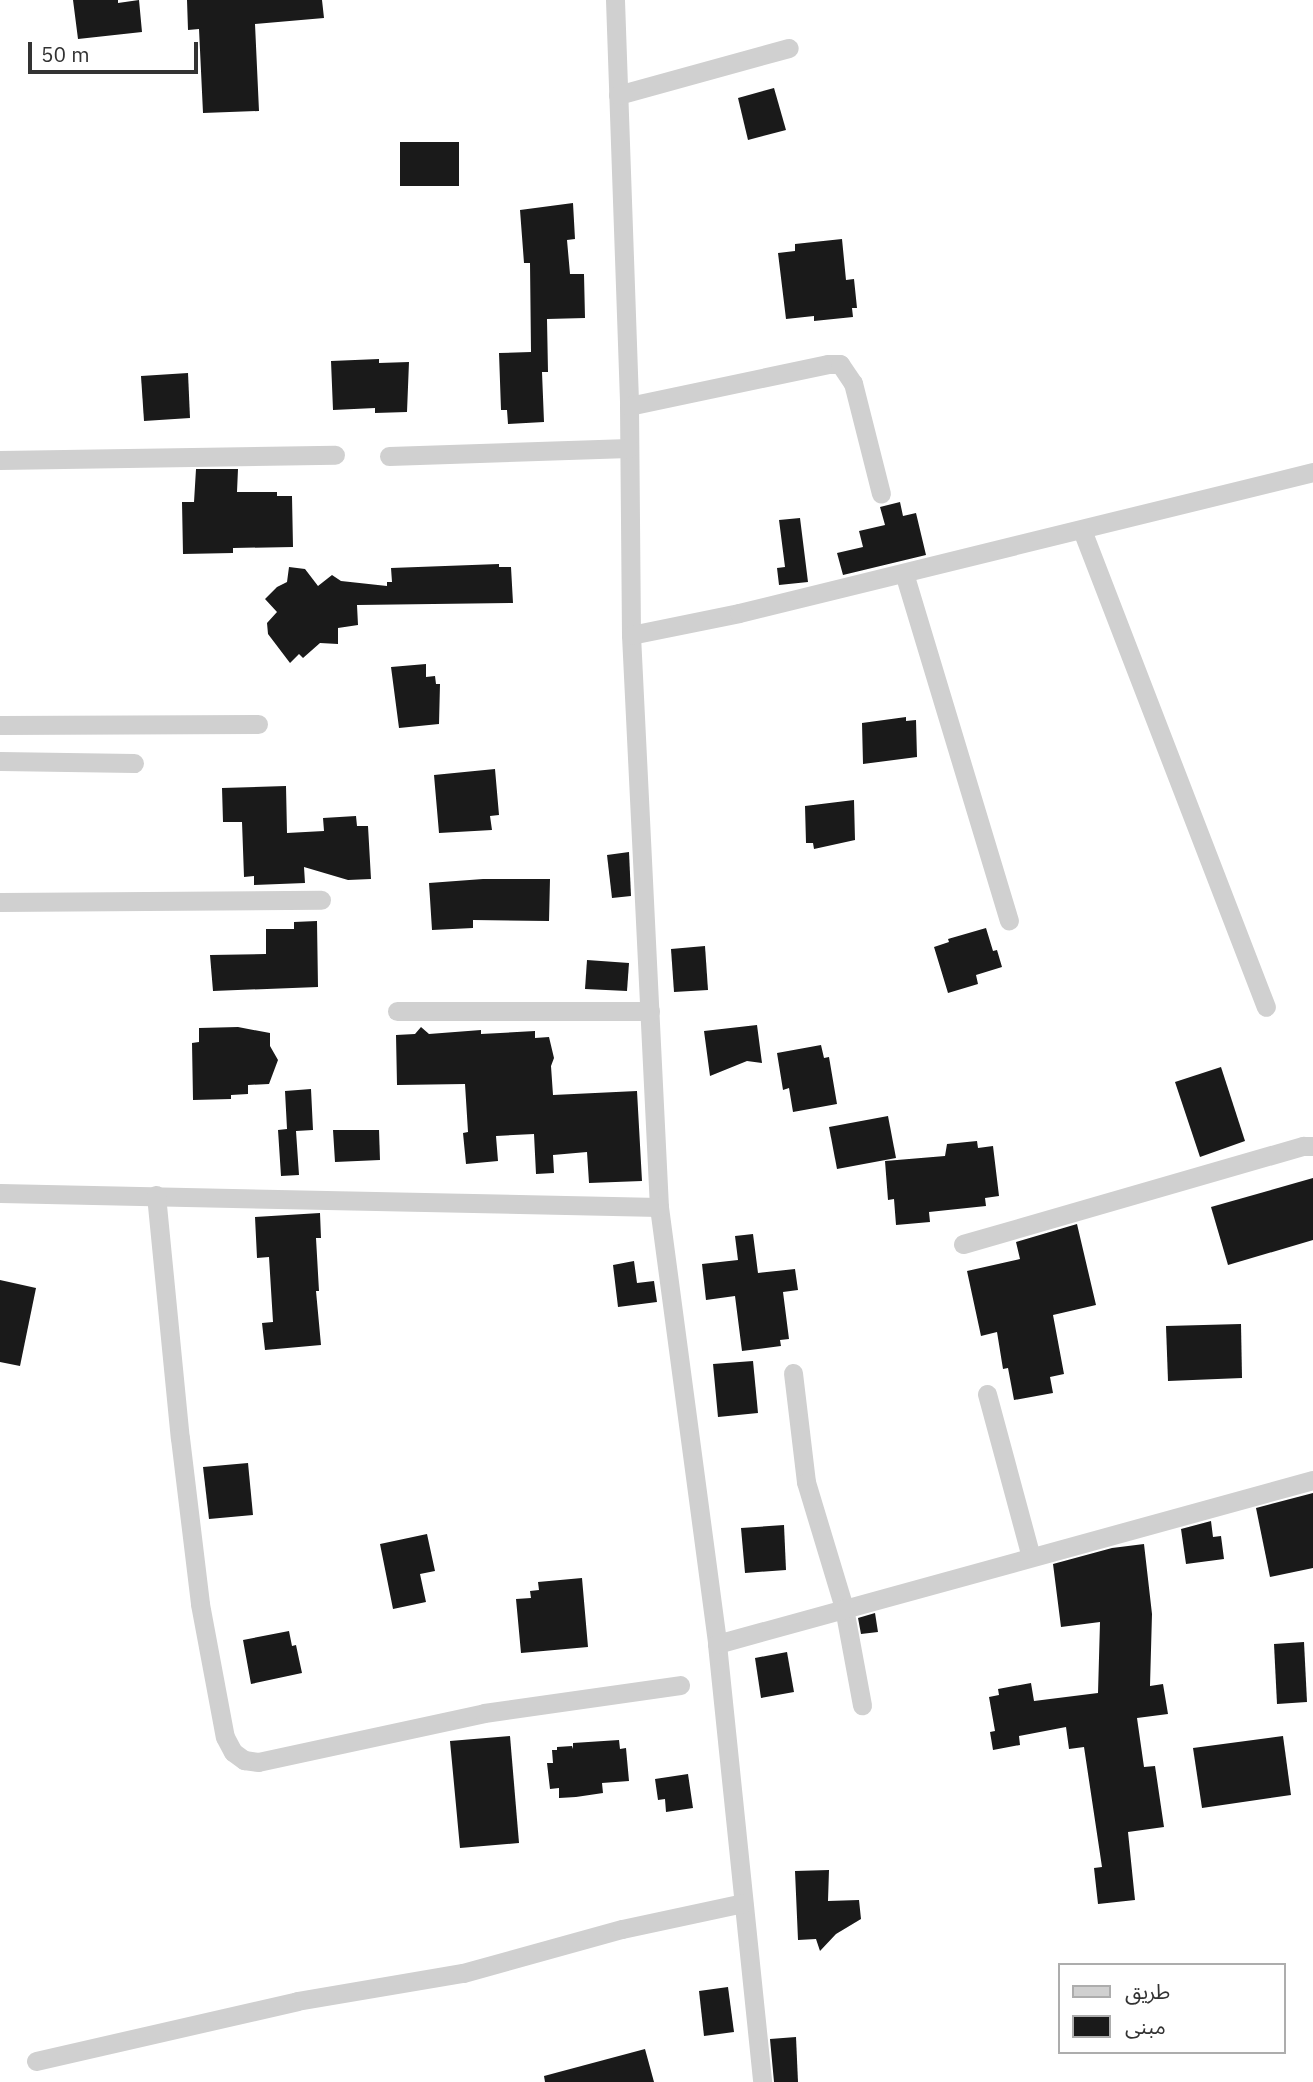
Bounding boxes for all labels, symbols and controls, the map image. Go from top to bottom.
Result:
scale bar [32,28,201,72]
text: 50 m [41,40,90,68]
legend [1058,1963,1285,2054]
text: طريق [1125,1977,1170,2005]
text: مبنى [1125,2012,1166,2040]

